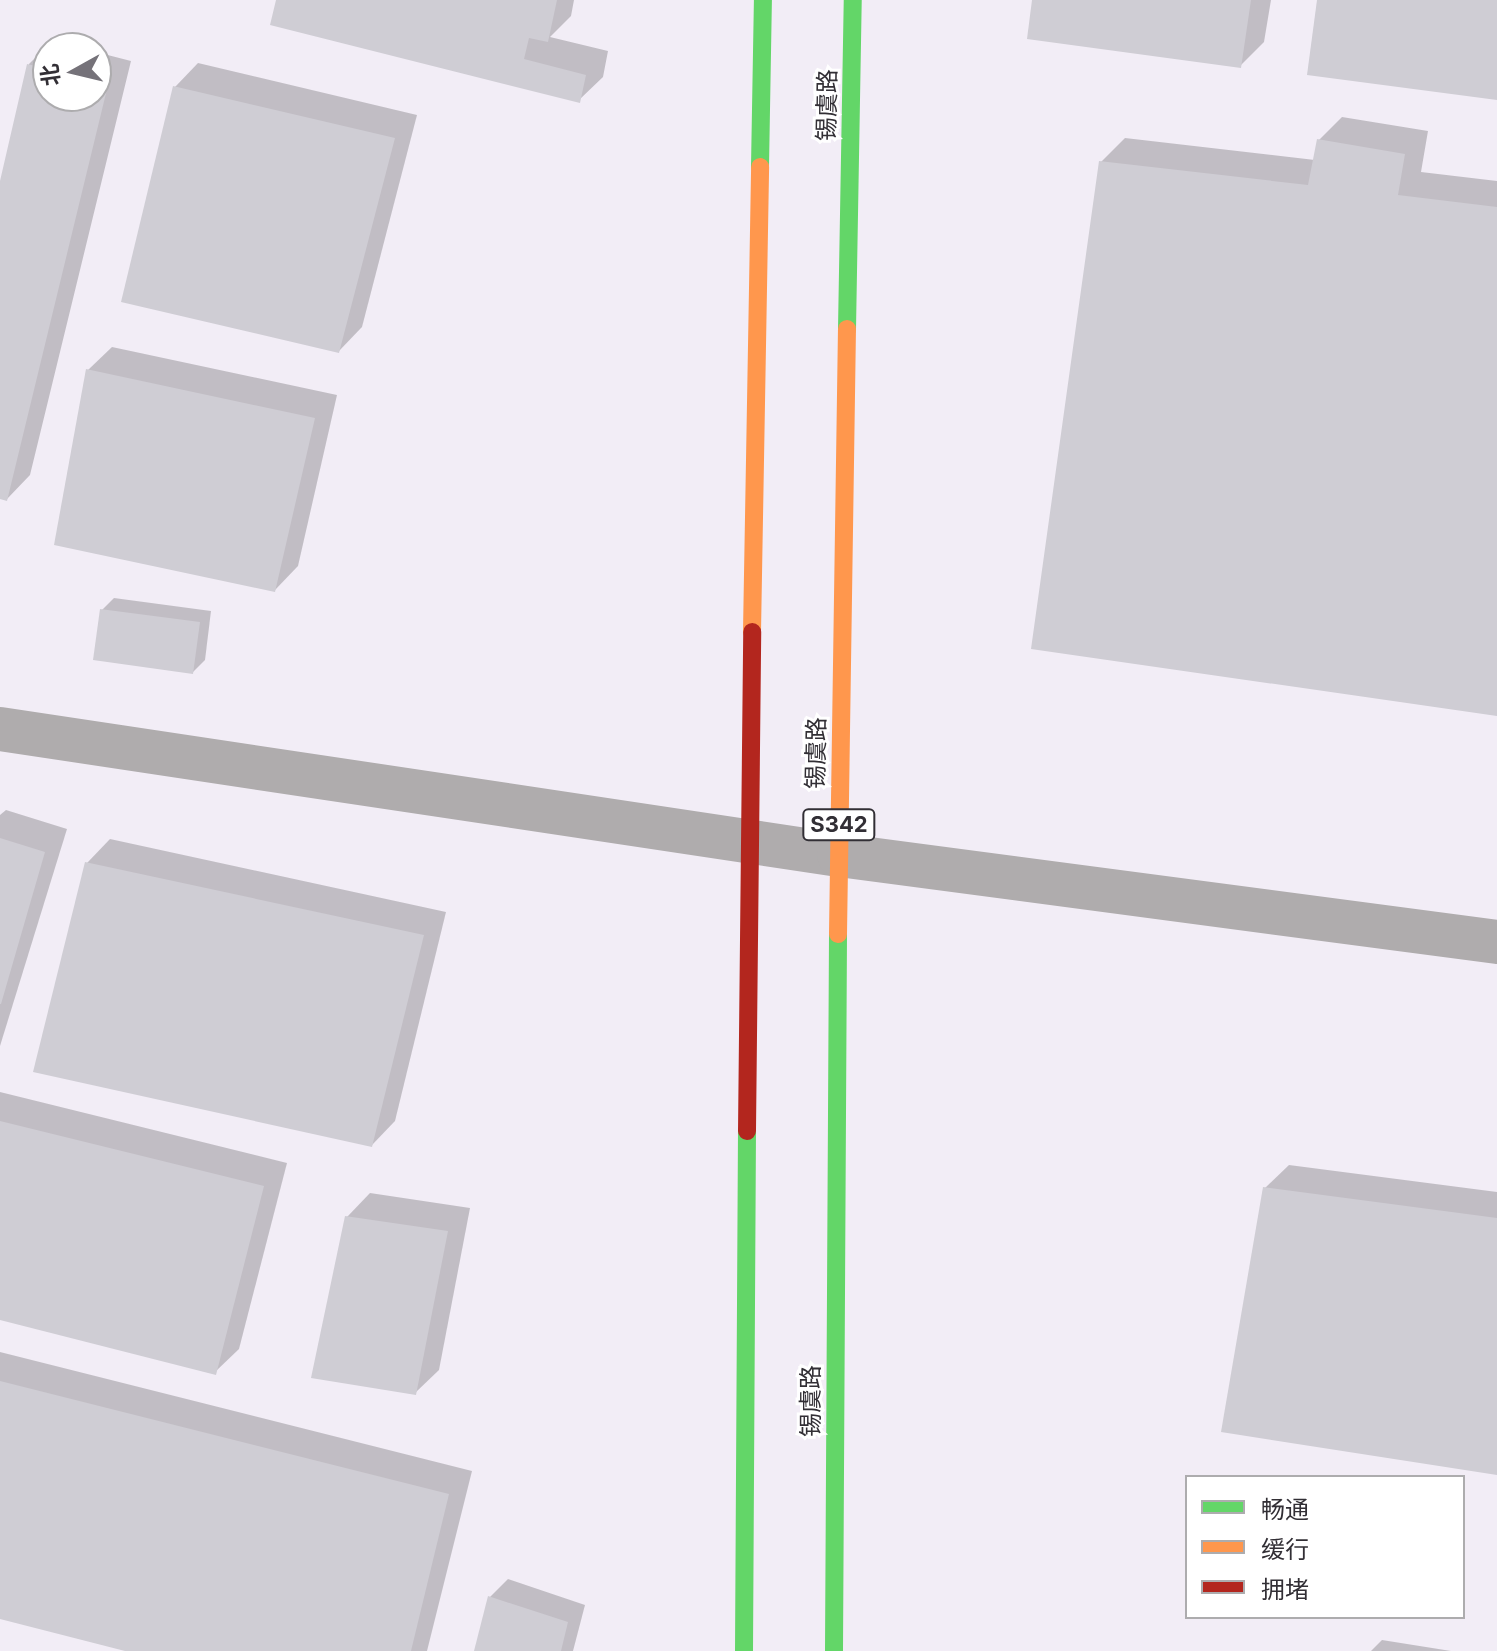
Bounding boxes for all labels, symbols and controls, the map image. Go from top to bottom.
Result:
north arrow [32,32,112,112]
text: 北 [36,62,65,88]
street label: 锡虞路 [812,69,842,141]
street label: 锡虞路 [801,717,831,789]
road number: S342 [801,807,877,843]
street label: 锡虞路 [797,1365,825,1437]
legend [1185,1475,1465,1619]
text: 畅通 [1261,1495,1309,1524]
text: 缓行 [1261,1535,1309,1564]
text: 拥堵 [1261,1575,1309,1604]

